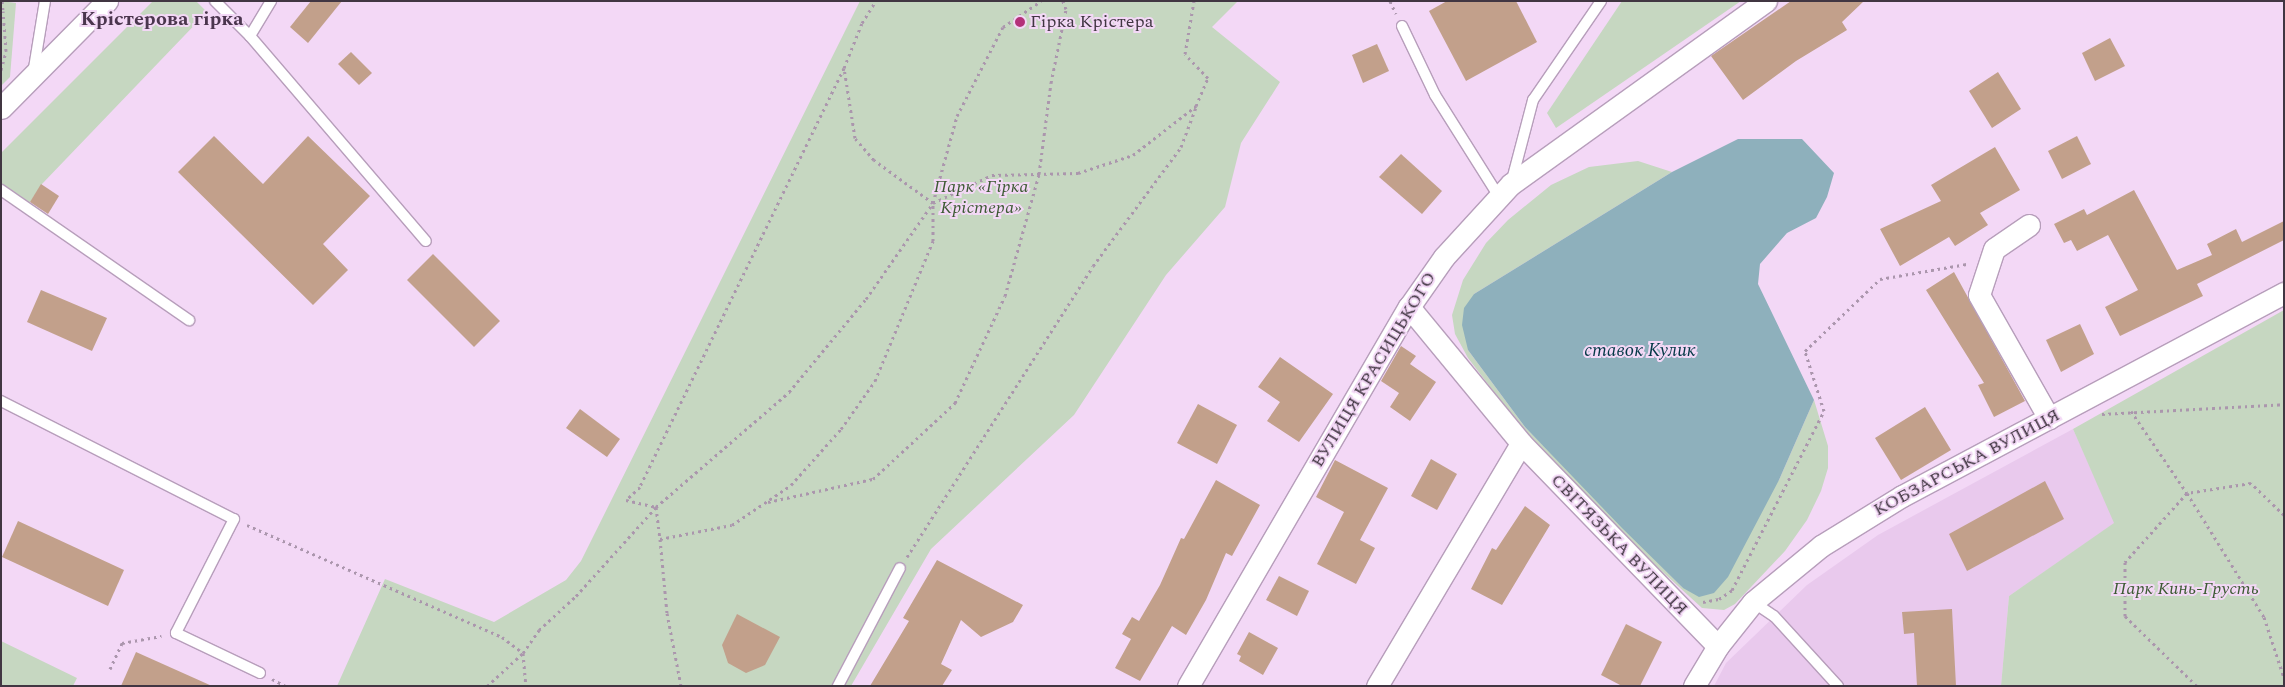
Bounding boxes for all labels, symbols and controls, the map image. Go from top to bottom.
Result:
district label: Крістерова гірка [80,7,244,31]
place label: Гірка Крістера [1030,11,1154,33]
marker: Гірка Крістера [1014,16,1026,28]
park label: Парк «Гірка Крістера» [934,177,1028,220]
street label: ВУЛИЦЯ КРАСИЦЬКОГО [1307,268,1441,472]
water label: ставок Кулик [1584,340,1696,362]
street label: КОБЗАРСЬКА ВУЛИЦЯ [1870,405,2064,521]
street label: СВІТЯЗЬКА ВУЛИЦЯ [1546,470,1692,620]
park label: Парк Кинь-Грусть [2113,578,2259,600]

